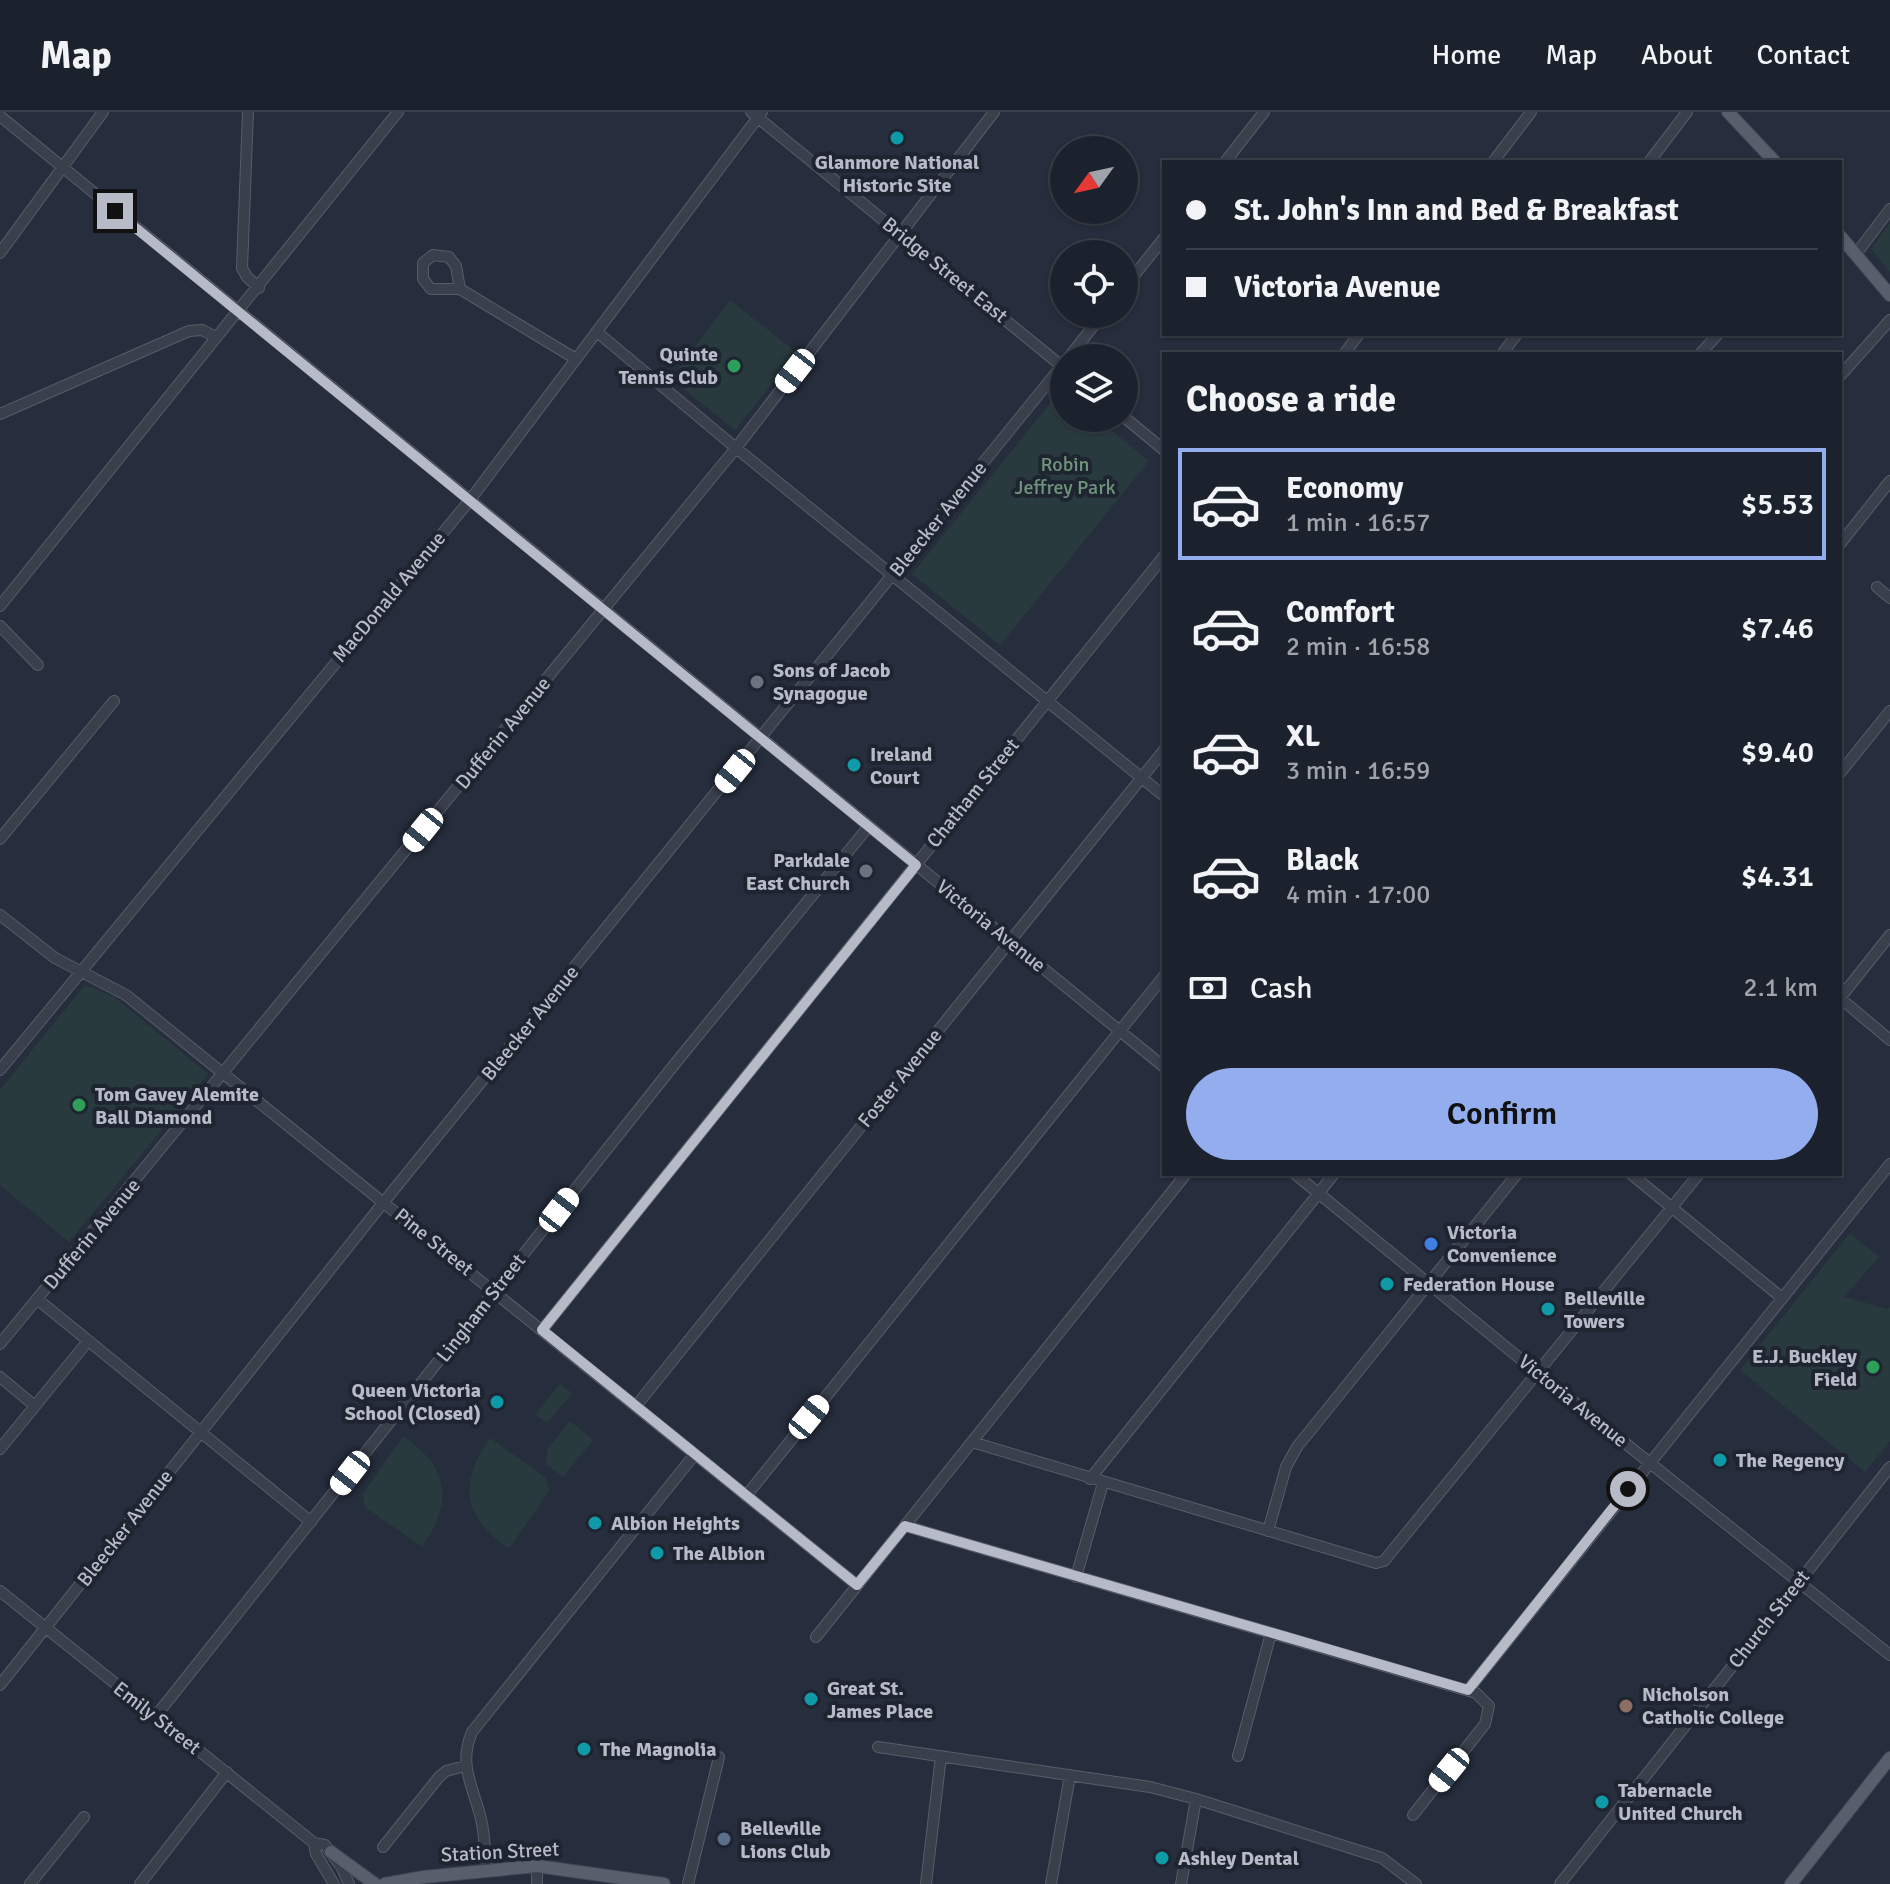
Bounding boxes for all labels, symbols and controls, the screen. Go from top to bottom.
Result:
text: Map [40,32,112,79]
text: Home [1432,38,1501,72]
text: Map [1545,38,1597,72]
text: About [1641,38,1713,72]
text: Contact [1757,38,1850,72]
marker: Glanmore National Historic Site [888,129,906,147]
north arrow [1050,136,1138,224]
map controls [1050,136,1138,432]
place label: Glanmore National Historic Site [815,150,979,198]
text: St. John's Inn and Bed & Breakfast [1234,192,1679,229]
route end [97,193,133,229]
street label: Bridge Street East [877,212,1013,328]
button: locate [1050,240,1138,328]
text: Victoria Avenue [1234,269,1441,306]
place label: Quinte Tennis Club [619,342,718,390]
button: layers [1050,344,1138,432]
car [771,345,819,397]
marker: Quinte Tennis Club [725,357,743,375]
text: Choose a ride [1186,377,1396,422]
park label: Robin Jeffrey Park [1014,452,1116,500]
street label: Bleecker Avenue [884,456,992,582]
icon: car [1190,468,1262,540]
text: Economy [1286,470,1403,507]
text: $5.53 [1741,486,1814,523]
text: 1 min · 16:57 [1286,507,1430,539]
street label: MacDonald Avenue [327,526,451,668]
icon: car [1190,592,1262,664]
text: Comfort [1286,594,1395,631]
text: $7.46 [1741,610,1814,647]
text: 2 min · 16:58 [1286,631,1430,663]
place label: Sons of Jacob Synagogue [773,658,891,706]
street label: Dufferin Avenue [450,672,556,794]
marker: Sons of Jacob Synagogue [748,673,766,691]
icon: car [1190,716,1262,788]
text: XL [1286,718,1320,755]
street label: Chatham Street [921,733,1025,853]
text: $9.40 [1741,734,1814,771]
place label: Ireland Court [870,742,932,790]
car [711,745,759,797]
text: 3 min · 16:59 [1286,755,1430,787]
marker: Ireland Court [845,756,863,774]
car [399,804,447,856]
icon: car [1190,840,1262,912]
text: Black [1286,842,1359,879]
place label: Parkdale East Church [746,848,850,896]
text: $4.31 [1741,858,1814,895]
marker: Parkdale East Church [857,862,875,880]
street label: Victoria Avenue [931,874,1051,978]
text: 4 min · 17:00 [1286,879,1430,911]
street label: Bleecker Avenue [476,960,584,1086]
icon: cash [1186,966,1230,1010]
text: Cash [1250,970,1313,1007]
text: 2.1 km [1744,972,1818,1004]
street label: Foster Avenue [852,1023,948,1133]
button: Confirm [1186,1068,1818,1160]
place label: Tom Gavey Alemite Ball Diamond [95,1082,259,1130]
marker: Tom Gavey Alemite Ball Diamond [70,1096,88,1114]
street label: Dufferin Avenue [38,1173,146,1295]
car [535,1184,583,1236]
street label: Pine Street [390,1203,478,1281]
place label: Victoria Convenience [1447,1220,1557,1268]
marker: Victoria Convenience [1422,1235,1440,1253]
street label: Lingham Street [431,1249,531,1367]
place label: Federation House [1403,1272,1555,1297]
marker: Federation House [1378,1275,1396,1293]
place label: Belleville Towers [1564,1286,1645,1334]
marker: Belleville Towers [1539,1300,1557,1318]
place label: E.J. Buckley Field [1752,1344,1857,1392]
street label: Victoria Avenue [1513,1349,1633,1453]
marker: E.J. Buckley Field [1864,1358,1882,1376]
place label: Queen Victoria School (Closed) [345,1378,481,1426]
car [785,1391,833,1443]
marker: Queen Victoria School (Closed) [488,1393,506,1411]
car [326,1447,374,1499]
place label: The Regency [1736,1448,1844,1473]
marker: The Regency [1711,1451,1729,1469]
street label: Bleecker Avenue [72,1465,178,1591]
route start [1610,1471,1646,1507]
place label: Albion Heights [611,1511,740,1536]
marker: Albion Heights [586,1514,604,1532]
place label: The Albion [673,1541,765,1566]
marker: The Albion [648,1544,666,1562]
street label: Church Street [1723,1565,1815,1673]
street label: Emily Street [108,1676,206,1760]
place label: Great St. James Place [827,1676,933,1724]
place label: Nicholson Catholic College [1642,1682,1784,1730]
marker: Great St. James Place [802,1690,820,1708]
marker: Nicholson Catholic College [1617,1697,1635,1715]
place label: The Magnolia [600,1737,717,1762]
marker: The Magnolia [575,1740,593,1758]
car [1425,1744,1473,1796]
place label: Tabernacle United Church [1618,1778,1743,1826]
marker: Tabernacle United Church [1593,1793,1611,1811]
place label: Belleville Lions Club [740,1816,831,1864]
marker: Belleville Lions Club [715,1830,733,1848]
street label: Station Street [440,1836,560,1868]
place label: Ashley Dental [1178,1846,1299,1871]
marker: Ashley Dental [1153,1849,1171,1867]

